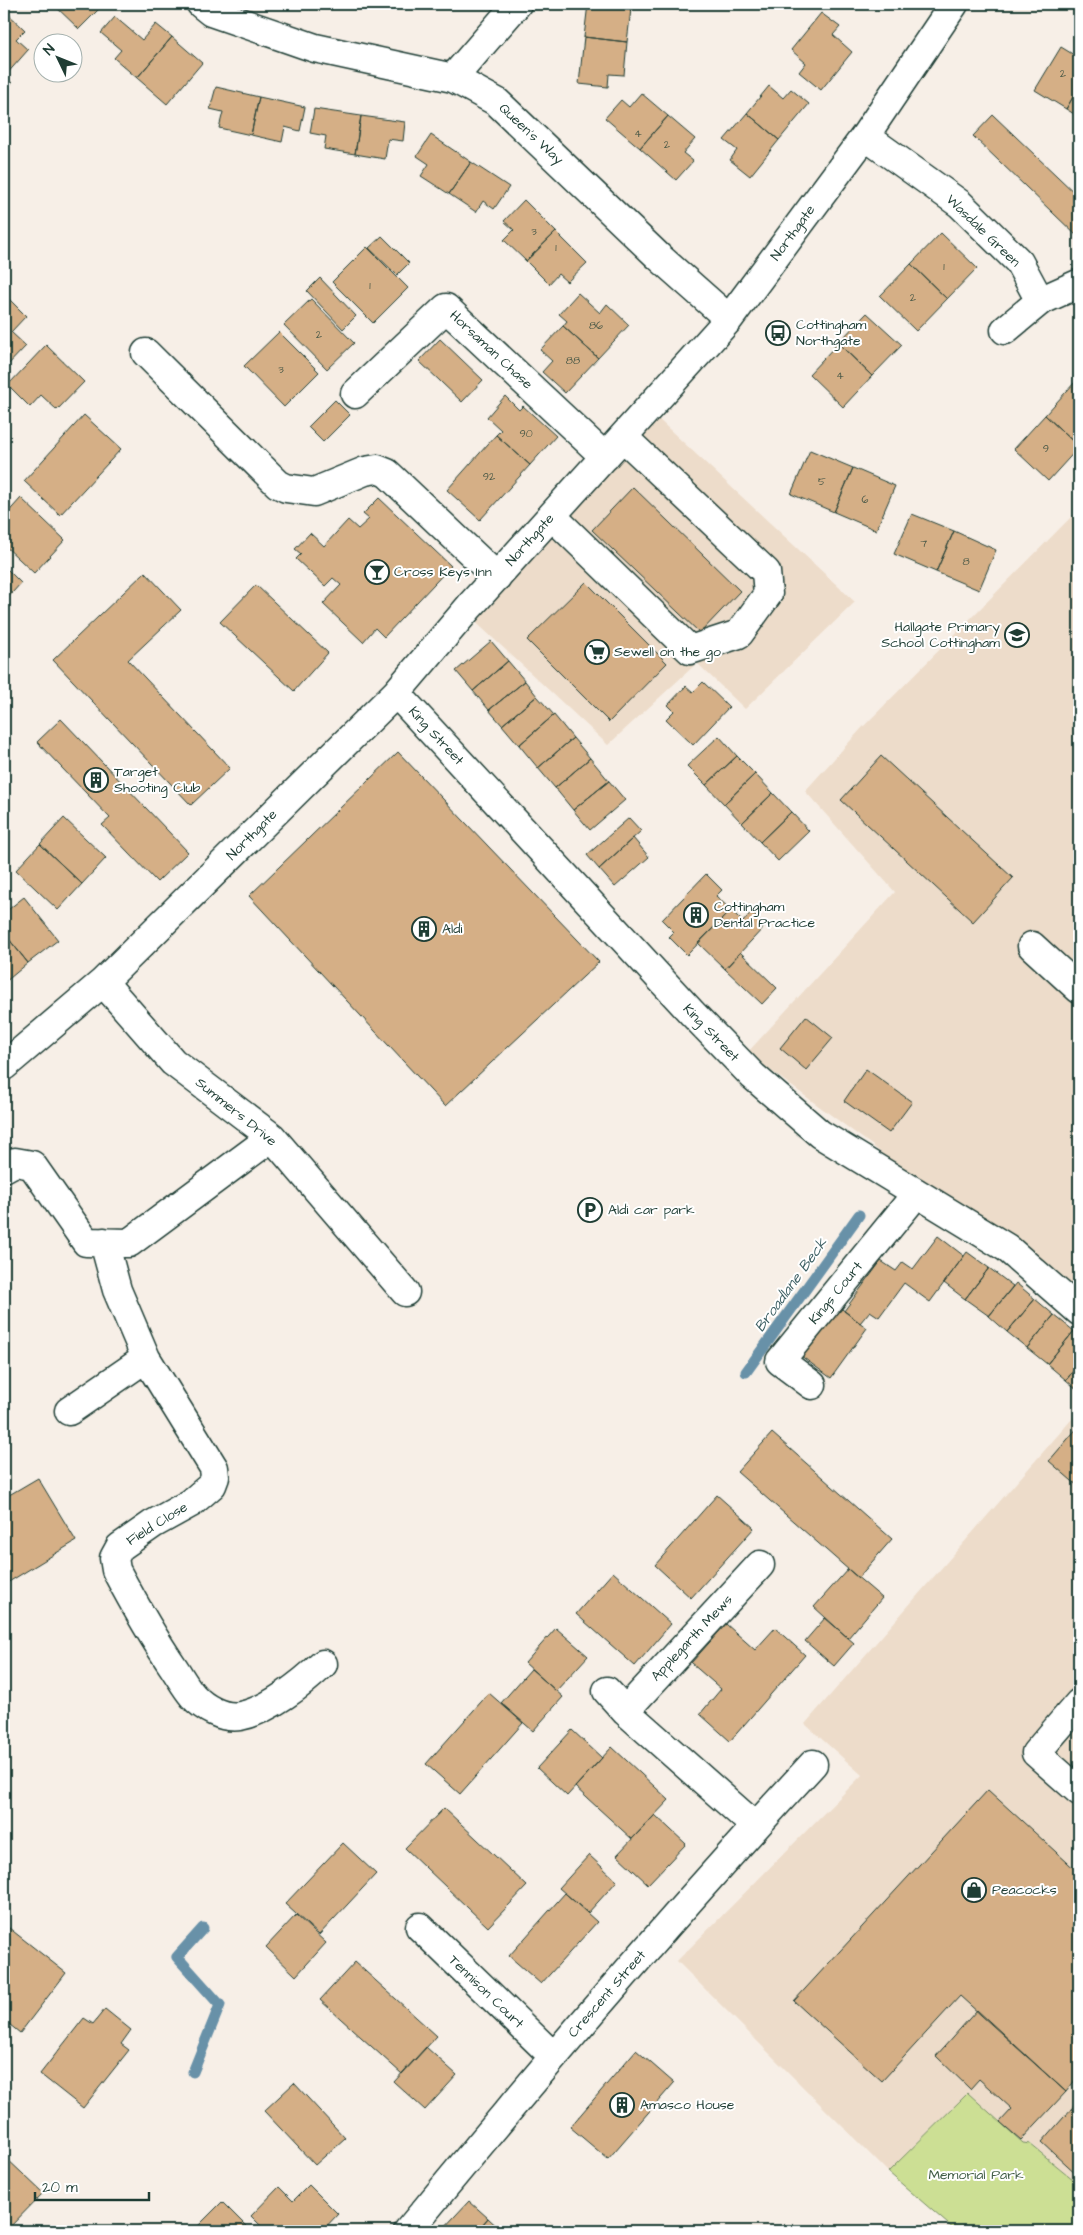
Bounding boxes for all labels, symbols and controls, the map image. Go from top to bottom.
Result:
north arrow [32,32,82,82]
text: N [39,40,60,60]
house number: 2 [1060,66,1067,81]
street label: Queen's Way [494,99,568,170]
house number: 4 [634,126,642,141]
house number: 2 [664,137,671,152]
street label: Wasdale Green [941,190,1025,272]
street label: Northgate [766,201,820,265]
house number: 3 [531,224,537,239]
house number: 1 [555,240,557,255]
house number: 1 [943,259,945,274]
house number: 1 [369,278,371,293]
house number: 2 [910,290,917,305]
street label: Horsaman Chase [445,306,537,394]
place label: Cottingham Northgate [796,315,867,351]
house number: 86 [589,318,603,333]
bus stop icon: Cottingham Northgate [765,320,791,346]
house number: 2 [316,327,323,342]
house number: 88 [566,353,580,368]
house number: 3 [278,362,284,377]
house number: 4 [836,368,844,383]
house number: 90 [519,426,533,441]
house number: 9 [1043,441,1049,456]
house number: 92 [483,469,496,484]
house number: 5 [818,474,826,489]
house number: 6 [862,492,869,507]
street label: Northgate [501,509,559,571]
house number: 7 [921,536,928,551]
house number: 8 [962,554,970,569]
bar icon: Cross Keys Inn [364,559,390,585]
place label: Cross Keys Inn [394,562,492,582]
place label: Hallgate Primary School Cottingham [881,617,1000,653]
school or university icon: Hallgate Primary School Cottingham [1004,622,1030,648]
supermarket icon: Sewell on the go [584,639,610,665]
place label: Sewell on the go [614,642,721,662]
street label: King Street [404,702,469,770]
place label: Target Shooting Club [114,762,201,798]
building icon: Target Shooting Club [83,767,109,793]
street label: Northgate [222,805,282,865]
place label: Cottingham Dental Practice [714,897,816,933]
building icon: Cottingham Dental Practice [683,902,709,928]
building icon: Aldi [411,916,437,942]
place label: Aldi [442,919,462,939]
street label: King Street [678,1000,744,1067]
street label: Summers Drive [191,1073,281,1151]
parking icon: Aldi car park [577,1197,603,1223]
place label: Aldi car park [608,1200,695,1220]
water label: Broadlane Beck [750,1233,833,1336]
street label: Kings Court [804,1257,868,1329]
street label: Field Close [122,1497,192,1551]
street label: Applegarth Mews [646,1590,738,1686]
shop icon: Peacocks [961,1877,987,1903]
place label: Peacocks [992,1880,1057,1900]
street label: Crescent Street [563,1946,651,2042]
street label: Tennison Court [444,1951,529,2034]
building icon: Amasco House [609,2092,635,2118]
place label: Amasco House [640,2095,735,2115]
park label: Memorial Park [928,2165,1024,2185]
scale bar [35,2170,149,2202]
text: 20 m [42,2177,78,2198]

